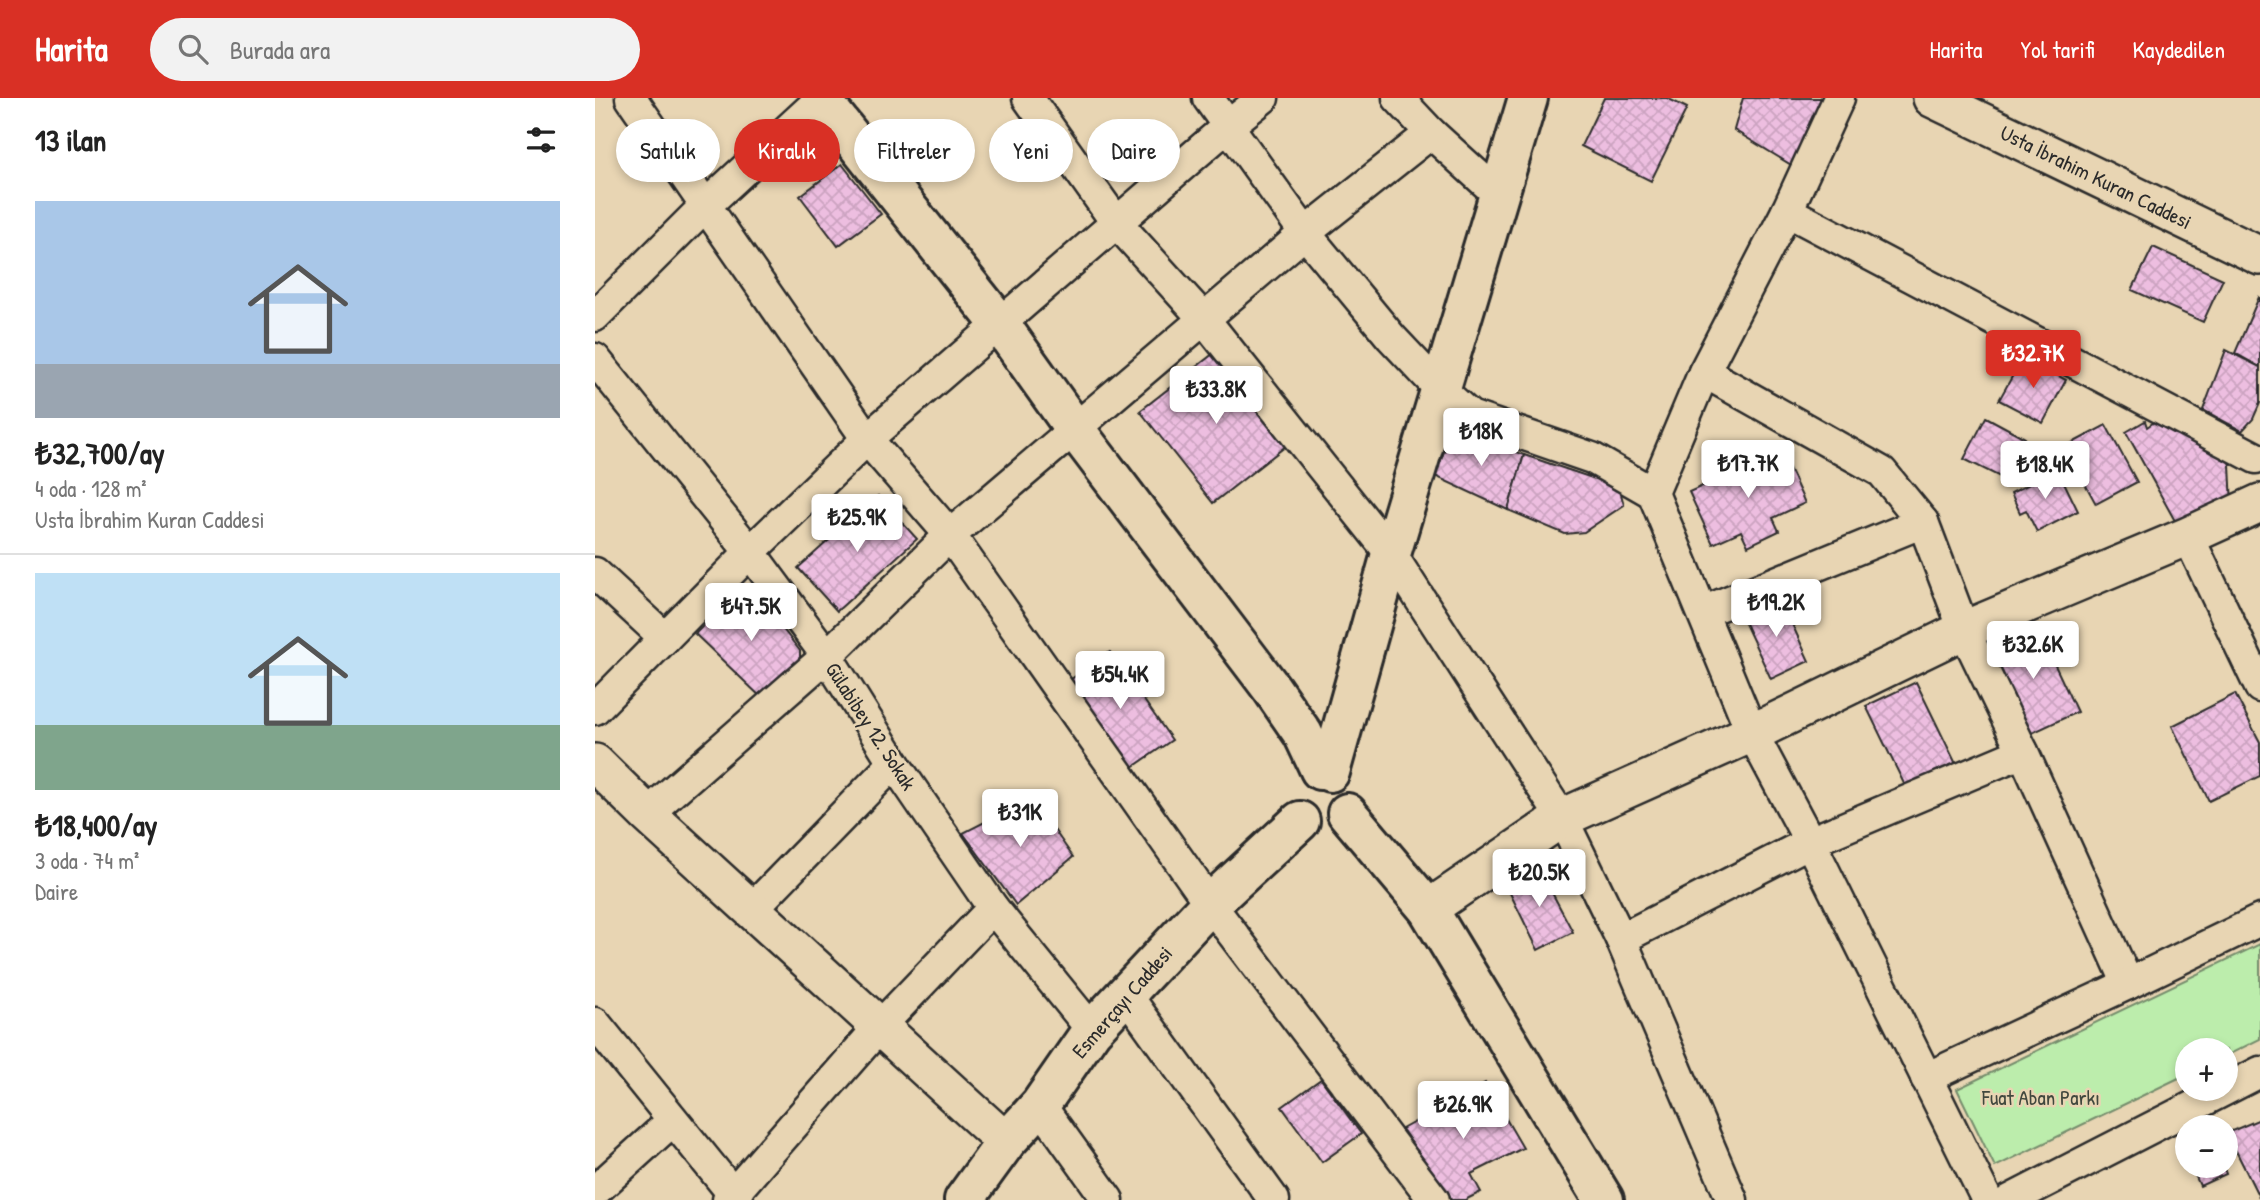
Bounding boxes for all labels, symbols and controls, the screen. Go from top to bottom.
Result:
search box [150,18,640,81]
text: Harita [35,27,108,71]
icon: search [174,30,212,68]
text: Burada ara [230,32,330,67]
text: Harita [1929,33,1982,65]
text: Yol tarifi [2020,33,2094,65]
text: Kaydedilen [2132,33,2225,65]
street label: Usta İbrahim Kuran Caddesi [1995,118,2197,236]
chip: Satılık [616,119,720,182]
chip: Kiralık [734,119,840,182]
chip: Filtreler [854,119,975,182]
chip: Yeni [989,119,1073,182]
chip: Daire [1087,119,1180,182]
text: 13 ilan [35,120,106,160]
icon: filters [522,121,560,159]
icon: home [235,246,361,372]
pin: ₺32.7K [1976,330,2090,390]
text: ₺32.7K [2002,337,2064,368]
pin: ₺33.8K [1159,366,1273,426]
text: ₺33.8K [1186,373,1246,404]
pin: ₺18K [1440,408,1522,468]
text: ₺18K [1459,415,1503,446]
text: ₺32,700/ay [35,433,165,473]
pin: ₺17.7K [1691,440,1805,500]
pin: ₺18.4K [1988,442,2102,501]
text: ₺17.7K [1717,447,1779,478]
text: ₺18.4K [2016,448,2074,479]
text: 4 oda · 128 m² [35,473,147,504]
pin: ₺25.9K [800,494,914,554]
text: ₺25.9K [827,501,887,532]
text: Usta İbrahim Kuran Caddesi [35,504,265,535]
pin: ₺19.2K [1719,580,1833,639]
pin: ₺47.5K [694,584,808,643]
text: ₺19.2K [1747,586,1805,617]
text: ₺47.5K [721,590,781,621]
icon: home [235,618,361,744]
pin: ₺32.6K [1976,622,2090,681]
text: ₺32.6K [2003,628,2063,659]
pin: ₺54.4K [1063,652,1177,711]
street label: Gülabibey 12. Sokak [819,656,923,796]
text: ₺54.4K [1091,658,1149,689]
pin: ₺31K [979,790,1061,849]
text: ₺31K [998,796,1042,827]
text: ₺18,400/ay [35,805,157,845]
text: 3 oda · 74 m² [35,845,139,876]
pin: ₺20.5K [1482,850,1596,909]
text: ₺20.5K [1509,856,1569,887]
text: Daire [35,876,78,907]
street label: Esmerçayı Caddesi [1065,940,1179,1064]
map controls [2175,1038,2238,1178]
button: + [2175,1038,2238,1101]
pin: ₺26.9K [1406,1082,1520,1141]
park label: Fuat Aban Parkı [1981,1083,2100,1112]
text: ₺26.9K [1434,1088,1492,1119]
button: − [2175,1115,2238,1178]

